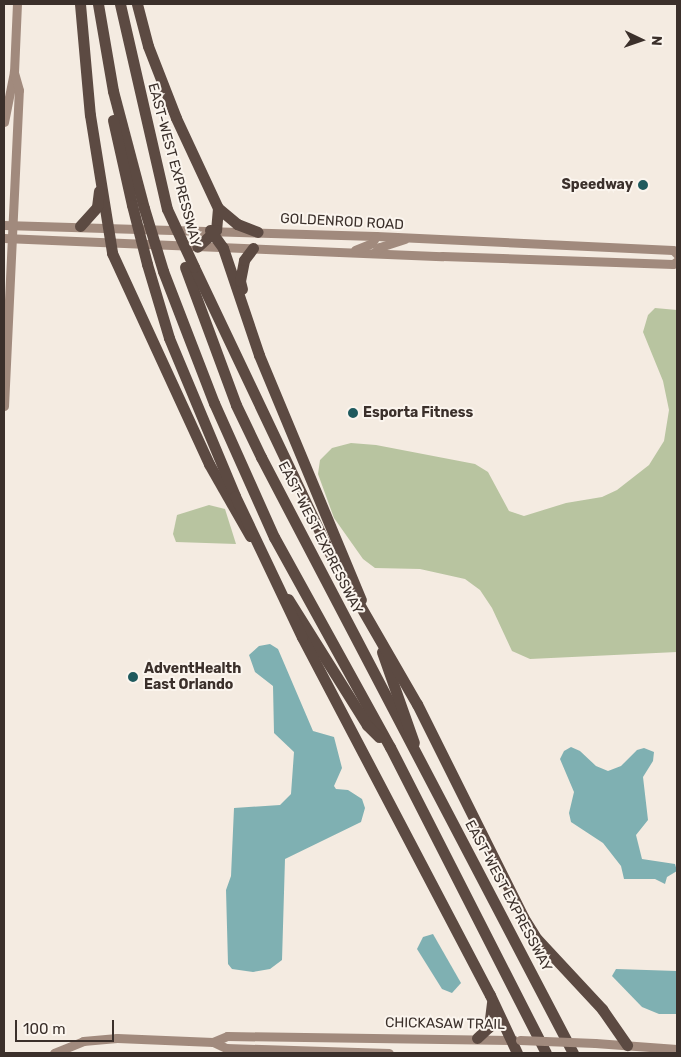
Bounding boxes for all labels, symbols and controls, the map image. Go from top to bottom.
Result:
north arrow [616,15,666,65]
text: N [648,35,665,46]
street label: EAST-WEST EXPRESSWAY [144,81,204,249]
place label: Speedway [562,177,633,193]
marker: Speedway [637,179,649,191]
street label: GOLDENROD ROAD [280,210,404,234]
place label: Esporta Fitness [363,405,473,421]
marker: Esporta Fitness [347,407,359,419]
street label: EAST-WEST EXPRESSWAY [274,459,366,617]
place label: AdventHealth East Orlando [144,661,241,694]
marker: AdventHealth East Orlando [126,670,140,684]
street label: EAST-WEST EXPRESSWAY [461,817,555,975]
scale bar [18,1010,116,1042]
street label: CHICKASAW TRAIL [385,1015,505,1033]
text: 100 m [23,1020,65,1038]

